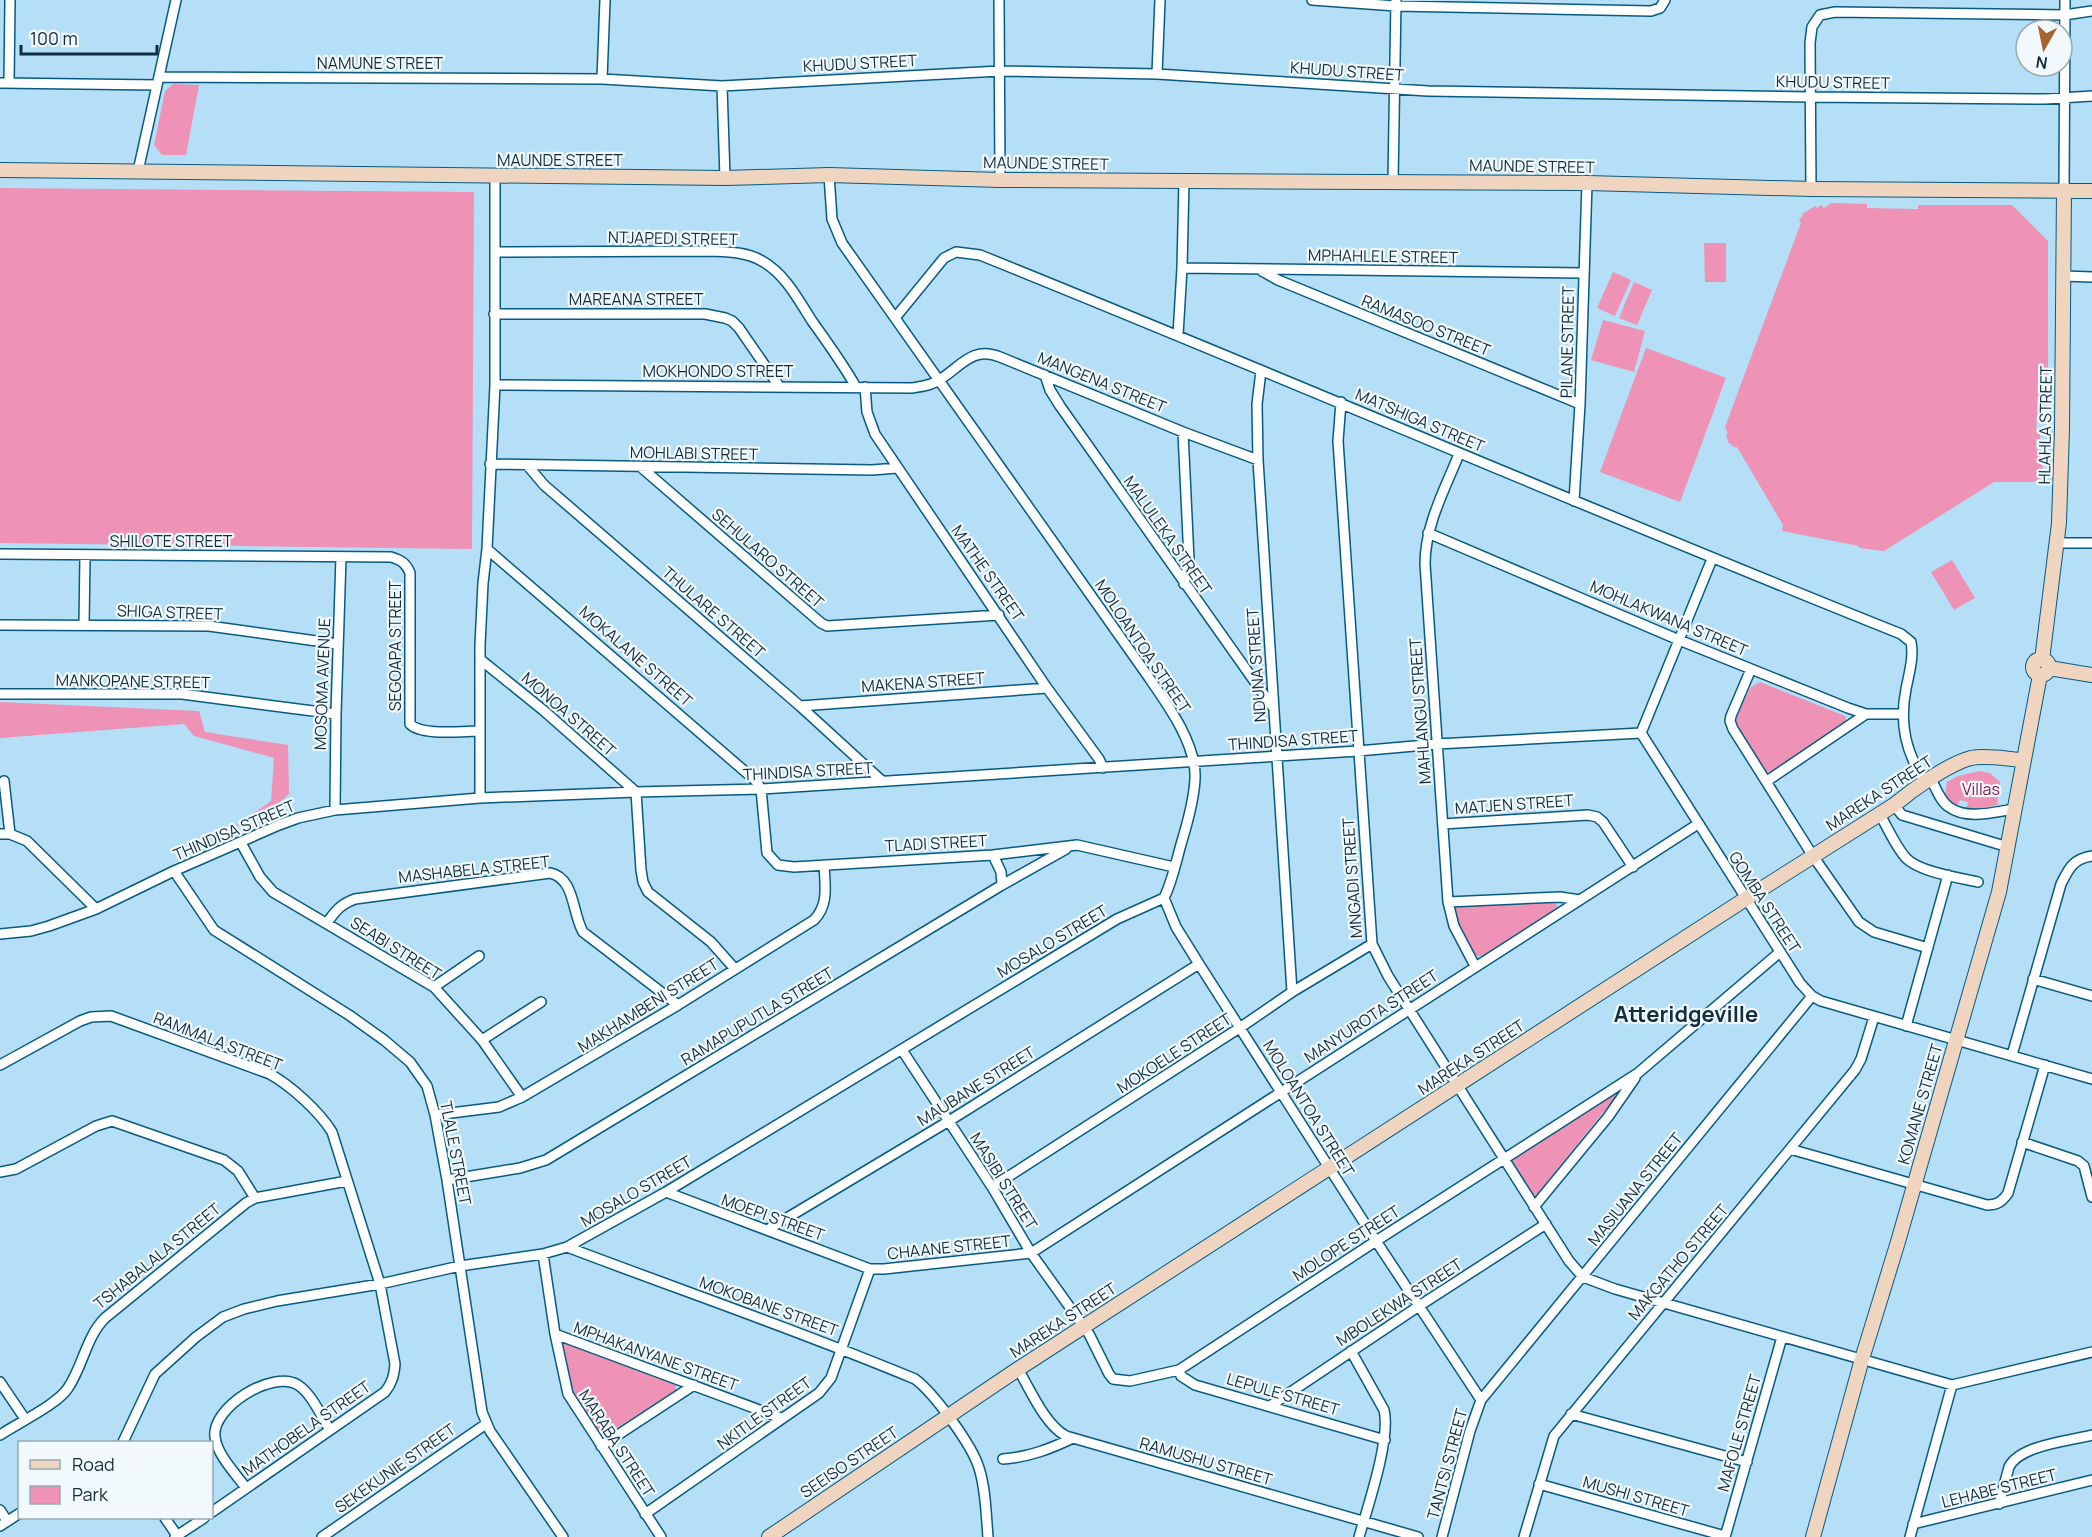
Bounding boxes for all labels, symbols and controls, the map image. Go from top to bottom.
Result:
scale bar [21,18,158,56]
north arrow [2014,18,2074,78]
text: 100 m [30,26,78,50]
street label: KHUDU STREET [802,49,918,77]
text: N [2034,51,2049,75]
street label: NAMUNE STREET [317,52,444,74]
street label: KHUDU STREET [1289,56,1405,86]
street label: KHUDU STREET [1776,70,1891,94]
street label: MAUNDE STREET [497,149,623,171]
street label: MAUNDE STREET [983,151,1110,175]
street label: MAUNDE STREET [1469,154,1596,178]
street label: NTJAPEDI STREET [608,226,739,250]
street label: MPHAHLELE STREET [1308,244,1459,268]
street label: PILANE STREET [1555,285,1579,398]
street label: MAREANA STREET [569,288,704,310]
street label: RAMASOO STREET [1358,289,1494,361]
street label: MANGENA STREET [1035,346,1170,418]
street label: MOKHONDO STREET [643,360,794,382]
street label: HLAHLA STREET [2033,365,2057,485]
street label: MATSHIGA STREET [1352,383,1488,457]
street label: MOHLABI STREET [630,441,759,465]
street label: MALULEKA STREET [1119,471,1218,599]
street label: SEHULARO STREET [707,503,829,613]
street label: MATHE STREET [947,521,1030,626]
street label: SHILOTE STREET [110,530,233,552]
street label: THULARE STREET [658,561,771,663]
street label: MOLOANTOA STREET [1090,575,1196,717]
street label: MOHLAKWANA STREET [1587,575,1752,661]
street label: SEGOAPA STREET [384,580,406,711]
street label: SHIGA STREET [117,599,224,625]
street label: MOKALANE STREET [575,601,698,712]
street label: NDUNA STREET [1241,607,1271,723]
street label: MOSOMA AVENUE [309,617,335,751]
street label: MAHLANGU STREET [1404,637,1436,785]
street label: MONOA STREET [517,667,621,761]
street label: MAKENA STREET [860,667,986,697]
street label: MANKOPANE STREET [56,669,211,693]
street label: THINDISA STREET [1227,724,1359,756]
street label: MAREKA STREET [1821,750,1937,836]
street label: THINDISA STREET [742,757,874,785]
park label: Villas [1962,778,2000,800]
street label: MATJEN STREET [1454,789,1575,819]
street label: THINDISA STREET [170,794,299,866]
street label: MNGADI STREET [1337,817,1367,939]
street label: TLADI STREET [884,829,988,857]
street label: GOMBA STREET [1724,847,1806,957]
street label: MASHABELA STREET [397,850,551,888]
street label: MOSALO STREET [993,899,1112,983]
street label: SEABI STREET [346,911,446,985]
street label: MAKHAMBENI STREET [574,953,723,1057]
street label: RAMAPUPUTLA STREET [677,962,838,1070]
street label: MANYUROTA STREET [1300,964,1443,1068]
district label: Atteridgeville [1614,999,1758,1029]
street label: RAMMALA STREET [151,1006,286,1076]
street label: MOKOELE STREET [1112,1007,1236,1098]
street label: MAREKA STREET [1413,1014,1529,1100]
street label: MOLOANTOA STREET [1258,1036,1360,1181]
street label: MAUBANE STREET [913,1041,1039,1131]
street label: KOMANE STREET [1892,1041,1948,1167]
street label: TLALE STREET [435,1099,477,1207]
street label: MASIBI STREET [965,1128,1043,1234]
street label: MASIUANA STREET [1583,1128,1688,1250]
street label: MOSALO STREET [576,1150,696,1232]
street label: MOEPI STREET [718,1188,828,1246]
street label: TSHABALALA STREET [89,1198,225,1314]
street label: MAKGATHO STREET [1623,1199,1733,1325]
street label: MOLOPE STREET [1288,1200,1404,1286]
street label: CHAANE STREET [886,1230,1012,1264]
street label: MBOLEKWA STREET [1332,1253,1467,1351]
street label: MOKOBANE STREET [697,1271,842,1341]
street label: MAREKA STREET [1005,1277,1121,1363]
street label: MPHAKANYANE STREET [571,1316,742,1396]
street label: LEPULE STREET [1224,1367,1342,1421]
street label: NKITLE STREET [712,1371,816,1455]
street label: MAFOLE STREET [1712,1371,1766,1494]
street label: MATHOBELA STREET [237,1375,375,1481]
street label: MARABA STREET [574,1385,660,1501]
street label: TANTSI STREET [1422,1406,1472,1522]
street label: SEKEKUNIE STREET [330,1418,460,1518]
street label: SEEISO STREET [796,1421,903,1503]
street label: RAMUSHU STREET [1137,1432,1275,1491]
legend [18,1441,213,1519]
text: Road [72,1452,115,1476]
street label: LEHABE STREET [1939,1463,2059,1513]
street label: MUSHI STREET [1580,1470,1692,1522]
text: Park [72,1482,109,1506]

